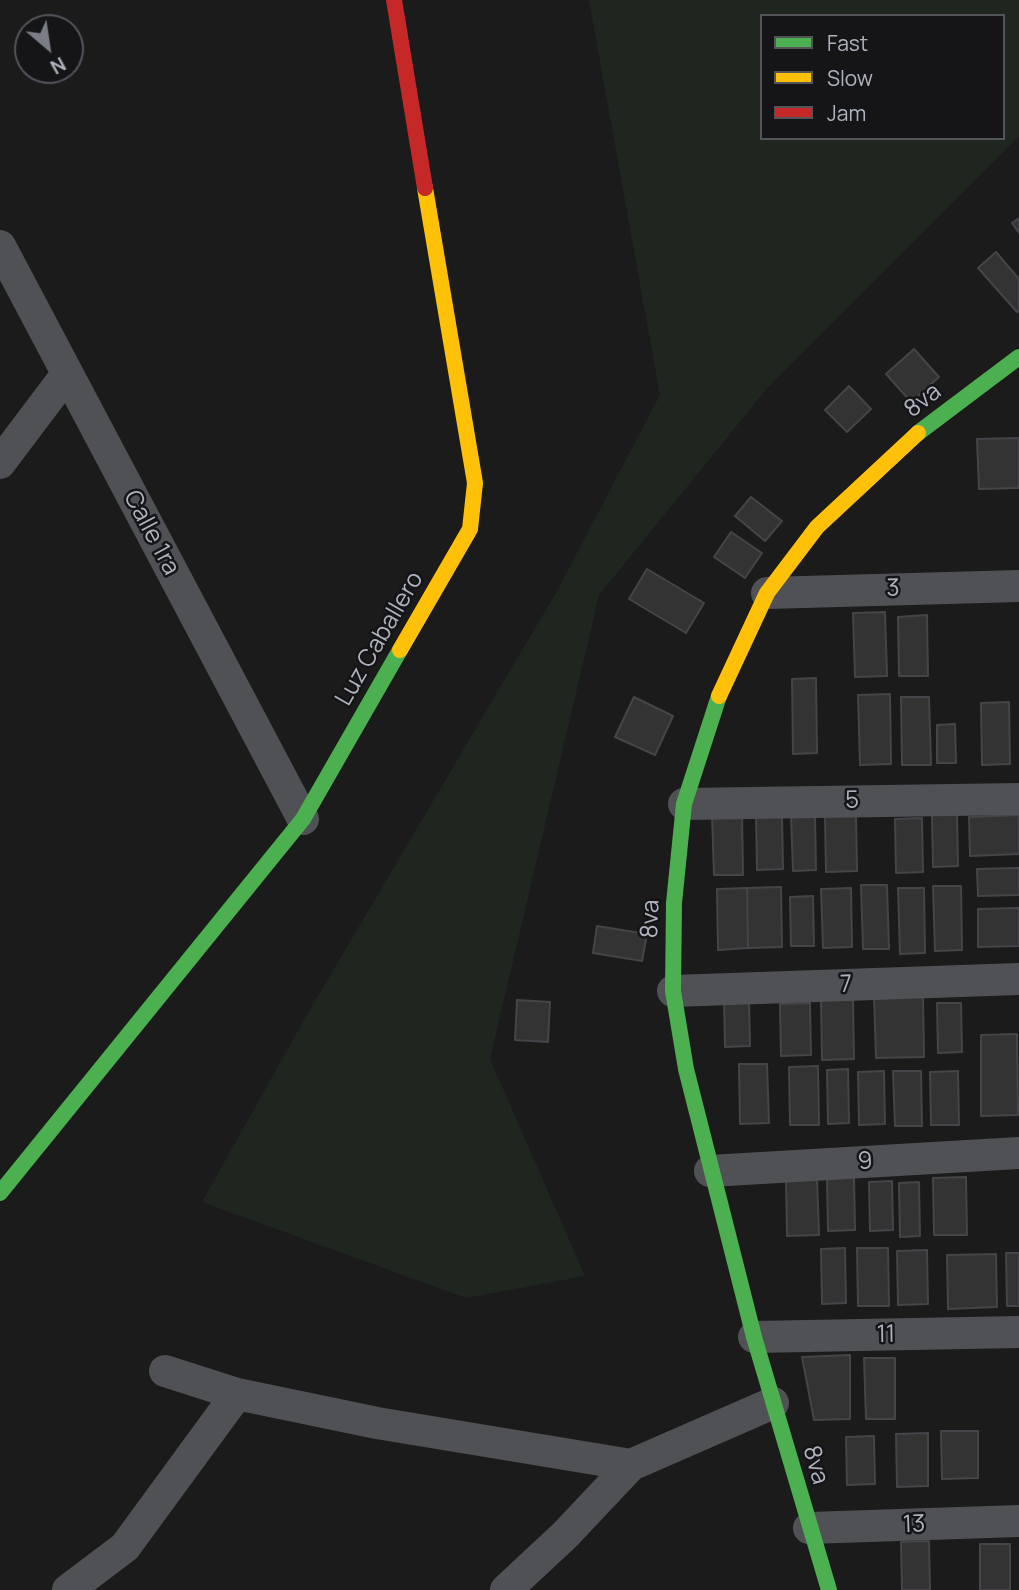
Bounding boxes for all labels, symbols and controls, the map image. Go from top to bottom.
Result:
north arrow [14,14,84,84]
legend [760,14,1005,140]
text: Fast [827,29,868,57]
text: N [46,51,70,80]
text: Slow [827,64,873,92]
text: Jam [827,99,866,127]
street label: 8va [899,378,947,424]
street label: Calle 1ra [117,486,185,580]
street label: Luz Caballero [330,567,430,711]
street label: 3 [886,574,900,604]
street label: 5 [845,786,859,816]
street label: 8va [636,899,666,939]
street label: 7 [839,970,853,1000]
street label: 9 [857,1147,873,1177]
street label: 11 [876,1320,896,1350]
street label: 8va [796,1442,834,1488]
street label: 13 [902,1510,926,1540]

